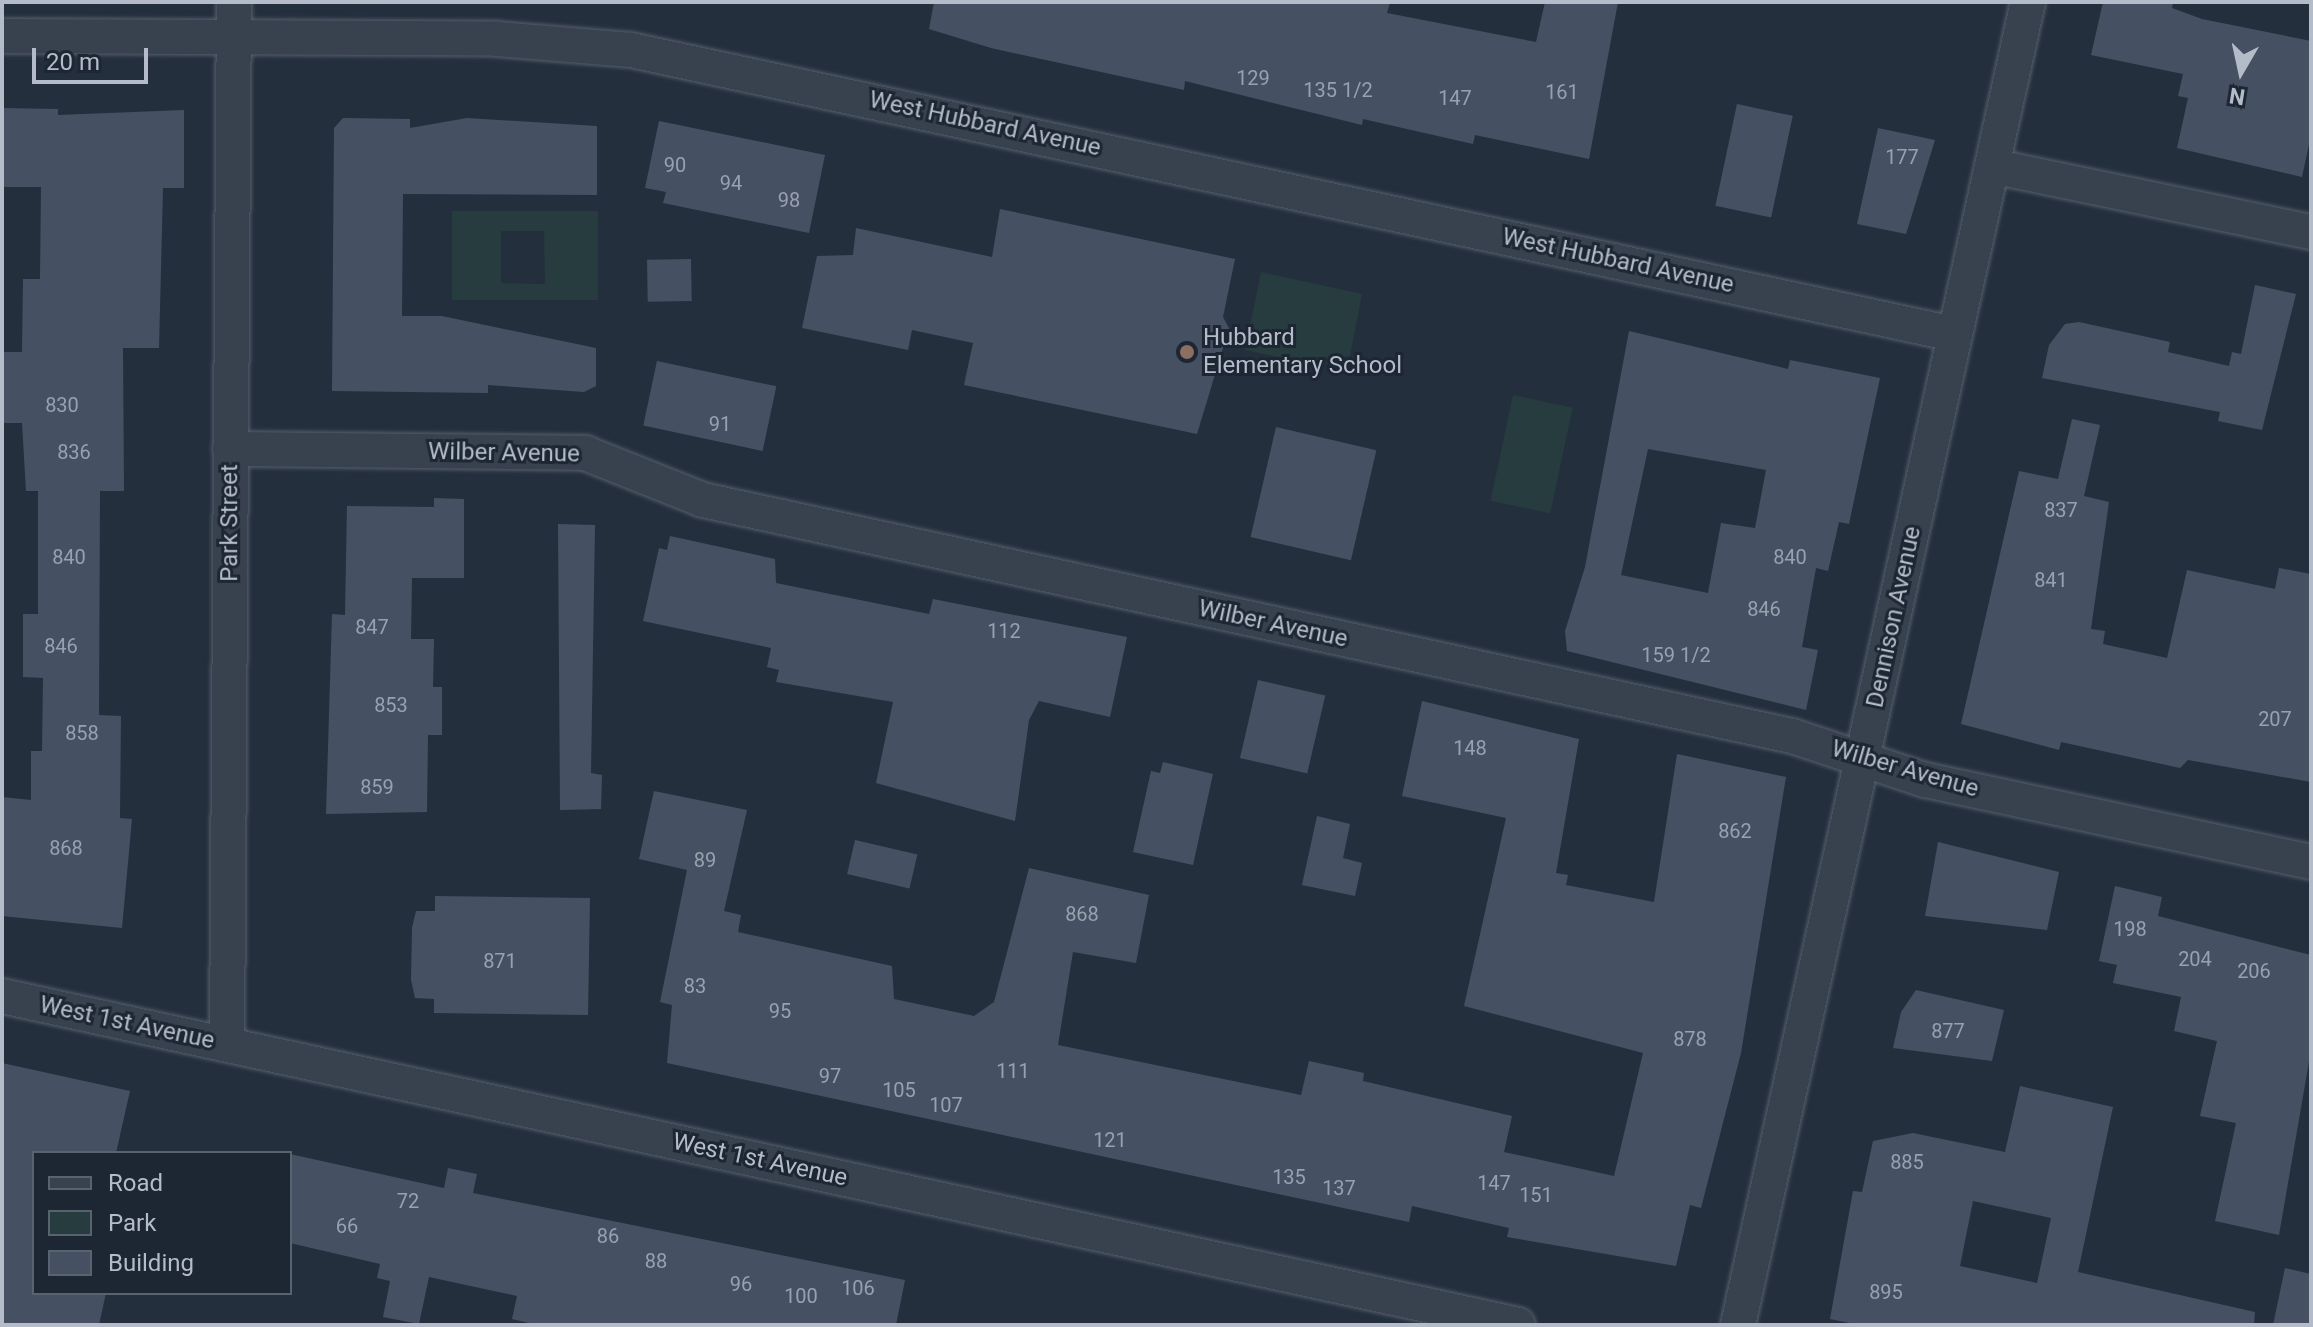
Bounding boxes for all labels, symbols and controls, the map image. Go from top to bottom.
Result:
scale bar [36,32,152,82]
north arrow [2201,32,2281,112]
text: 20 m [46,48,100,76]
house number: 129 [1236,66,1270,90]
house number: 135 1/2 [1303,78,1373,102]
house number: 161 [1545,80,1579,104]
text: N [2228,83,2247,110]
street label: West Hubbard Avenue [867,85,1103,163]
house number: 147 [1438,86,1472,110]
house number: 177 [1885,145,1919,169]
house number: 90 [664,153,686,177]
house number: 94 [720,171,742,195]
house number: 98 [778,188,800,212]
street label: West Hubbard Avenue [1500,222,1736,300]
place label: Hubbard Elementary School [1203,324,1402,380]
marker: Hubbard Elementary School [1178,343,1196,361]
house number: 830 [45,393,79,417]
house number: 91 [709,412,731,436]
street label: Wilber Avenue [428,437,580,469]
house number: 836 [57,440,91,464]
street label: Park Street [216,464,244,582]
house number: 837 [2044,498,2078,522]
street label: Dennison Avenue [1861,524,1927,710]
house number: 840 [52,545,86,569]
house number: 840 [1773,545,1807,569]
house number: 841 [2034,568,2068,592]
street label: Wilber Avenue [1196,594,1350,654]
house number: 846 [1747,597,1781,621]
house number: 847 [355,615,389,639]
house number: 112 [987,619,1021,643]
house number: 846 [44,634,78,658]
house number: 159 1/2 [1641,643,1711,667]
house number: 853 [374,693,408,717]
house number: 207 [2258,707,2292,731]
house number: 858 [65,721,99,745]
street label: Wilber Avenue [1828,734,1982,804]
house number: 148 [1453,736,1487,760]
house number: 859 [360,775,394,799]
house number: 862 [1718,819,1752,843]
house number: 868 [49,836,83,860]
house number: 89 [694,848,716,872]
house number: 868 [1065,902,1099,926]
house number: 198 [2113,917,2147,941]
house number: 204 [2178,947,2212,971]
house number: 871 [483,949,517,973]
house number: 206 [2237,959,2271,983]
house number: 83 [684,974,706,998]
street label: West 1st Avenue [37,990,217,1056]
house number: 95 [769,999,791,1023]
house number: 877 [1931,1019,1965,1043]
house number: 878 [1673,1027,1707,1051]
house number: 111 [996,1059,1030,1083]
house number: 97 [819,1064,841,1088]
house number: 105 [882,1078,916,1102]
house number: 107 [929,1093,963,1117]
street label: West 1st Avenue [670,1127,850,1193]
house number: 121 [1093,1128,1127,1152]
house number: 885 [1890,1150,1924,1174]
legend [32,1151,292,1295]
house number: 135 [1272,1165,1306,1189]
text: Road [108,1169,163,1197]
house number: 147 [1477,1171,1511,1195]
house number: 137 [1322,1176,1356,1200]
house number: 151 [1519,1183,1553,1207]
house number: 72 [397,1189,419,1213]
text: Park [108,1209,156,1237]
house number: 66 [336,1214,358,1238]
house number: 86 [597,1224,619,1248]
text: Building [108,1249,194,1277]
house number: 88 [645,1249,667,1273]
house number: 96 [730,1272,752,1296]
house number: 106 [841,1276,875,1300]
house number: 895 [1869,1280,1903,1304]
house number: 100 [784,1284,818,1308]

